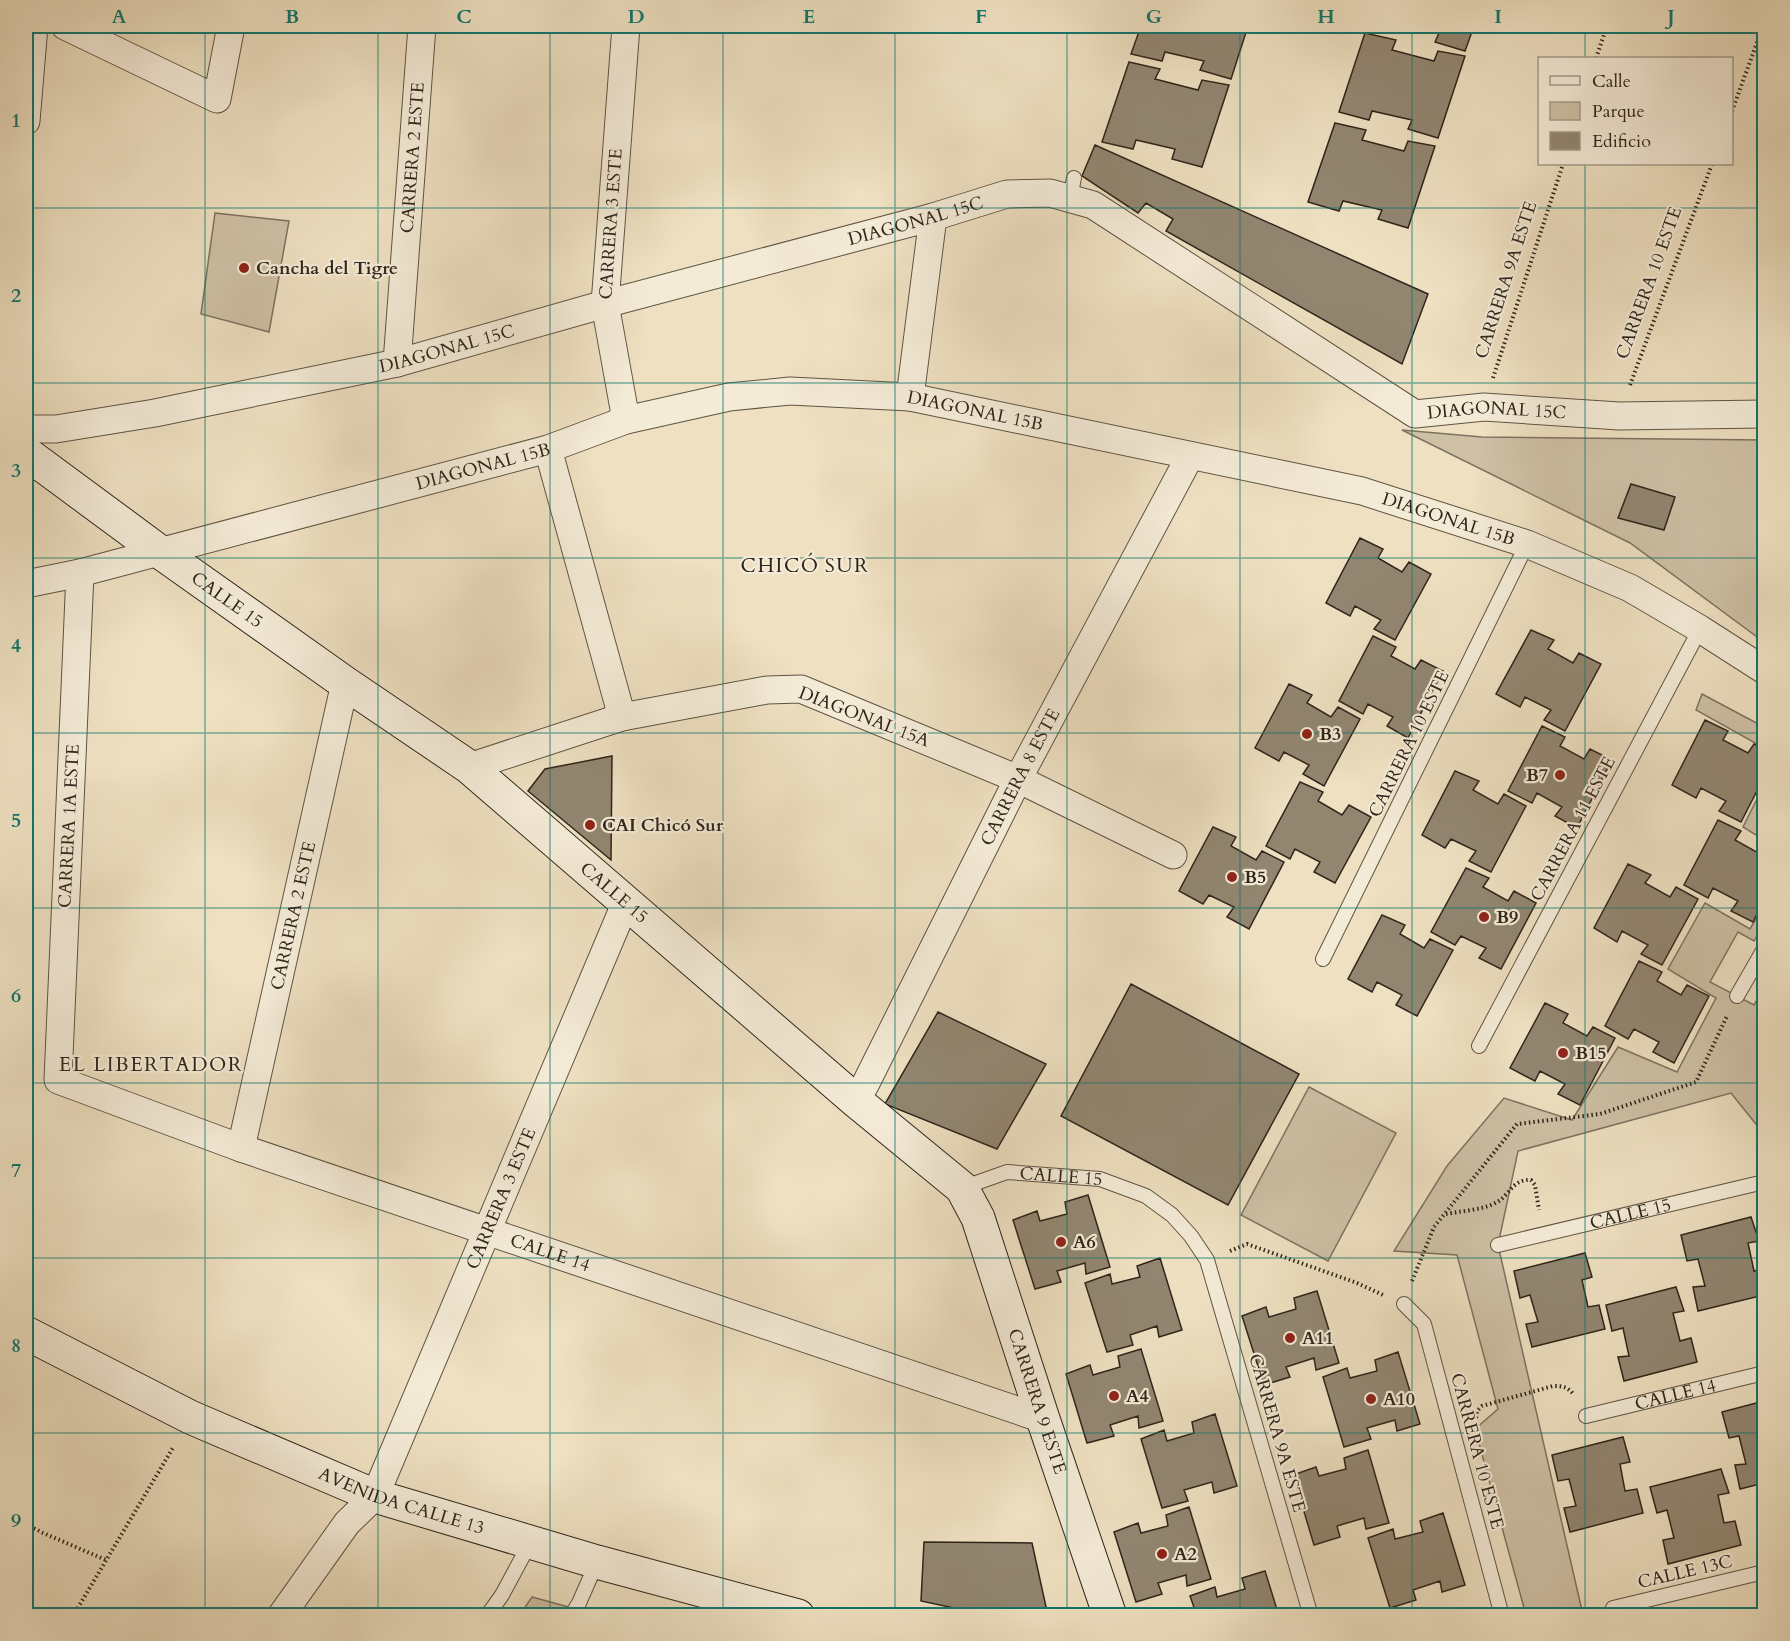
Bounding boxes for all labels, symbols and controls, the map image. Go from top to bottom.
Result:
text: A [111,3,127,30]
text: B [285,3,299,30]
text: C [456,3,472,30]
text: D [627,3,645,30]
text: E [803,3,815,30]
text: F [975,3,987,30]
text: G [1146,3,1162,30]
text: H [1317,3,1335,30]
text: I [1494,3,1502,30]
text: J [1664,3,1675,30]
legend [1538,57,1733,165]
text: Calle [1592,69,1631,94]
street label: CARRERA 2 ESTE [394,81,430,234]
text: Parque [1592,99,1645,124]
text: 1 [11,107,21,134]
text: Edificio [1592,129,1651,154]
street label: CARRERA 3 ESTE [593,148,629,300]
street label: DIAGONAL 15C [845,190,986,252]
street label: CARRERA 9A ESTE [1469,198,1543,362]
street label: CARRERA 10 ESTE [1610,203,1688,363]
place label: Cancha del Tigre [256,256,398,281]
marker: Cancha del Tigre [237,261,251,275]
text: 2 [11,282,21,309]
street label: DIAGONAL 15C [377,318,517,379]
street label: DIAGONAL 15B [905,384,1045,437]
street label: DIAGONAL 15C [1426,394,1567,425]
street label: DIAGONAL 15B [413,436,553,496]
text: 3 [11,457,21,484]
street label: DIAGONAL 15B [1379,486,1518,552]
district label: CHICÓ SUR [741,552,869,579]
street label: CALLE 15 [186,565,268,634]
text: 4 [11,632,21,659]
street label: CARRERA 10 ESTE [1363,666,1455,822]
street label: DIAGONAL 15A [795,681,933,754]
street label: CARRERA 8 ESTE [974,704,1066,850]
place label: B3 [1319,722,1341,747]
marker: B3 [1300,727,1314,741]
street label: CARRERA 1A ESTE [52,743,86,909]
street label: CARRERA 11 ESTE [1524,752,1622,906]
place label: B7 [1526,763,1548,788]
marker: B7 [1553,768,1567,782]
text: 5 [11,807,21,834]
place label: CAI Chicó Sur [602,813,724,838]
marker: CAI Chicó Sur [583,818,597,832]
street label: CARRERA 2 ESTE [264,839,322,992]
street label: CALLE 15 [575,856,654,929]
place label: B5 [1244,865,1266,890]
marker: B5 [1225,870,1239,884]
place label: B9 [1496,905,1518,930]
marker: B9 [1477,910,1491,924]
text: 6 [11,982,21,1009]
place label: B15 [1575,1041,1606,1066]
marker: B15 [1556,1046,1570,1060]
district label: EL LIBERTADOR [59,1051,243,1078]
street label: CARRERA 3 ESTE [460,1124,542,1273]
text: 7 [11,1157,21,1184]
street label: CALLE 15 [1019,1160,1103,1192]
street label: CALLE 15 [1587,1192,1673,1235]
street label: CALLE 14 [507,1227,593,1278]
place label: A6 [1073,1230,1096,1255]
marker: A6 [1054,1235,1068,1249]
street label: CARRERA 9 ESTE [1002,1325,1073,1477]
place label: A11 [1302,1326,1334,1351]
marker: A11 [1283,1331,1297,1345]
text: 8 [11,1332,21,1359]
street label: CARRERA 9A ESTE [1242,1351,1312,1515]
street label: CARRERA 10 ESTE [1444,1370,1510,1532]
street label: CALLE 14 [1632,1373,1719,1416]
place label: A4 [1126,1384,1149,1409]
place label: A10 [1383,1387,1415,1412]
marker: A4 [1107,1389,1121,1403]
marker: A10 [1364,1392,1378,1406]
street label: AVENIDA CALLE 13 [315,1461,487,1540]
text: 9 [11,1507,21,1534]
place label: A2 [1174,1542,1197,1567]
marker: A2 [1155,1547,1169,1561]
street label: CALLE 13C [1635,1549,1735,1595]

